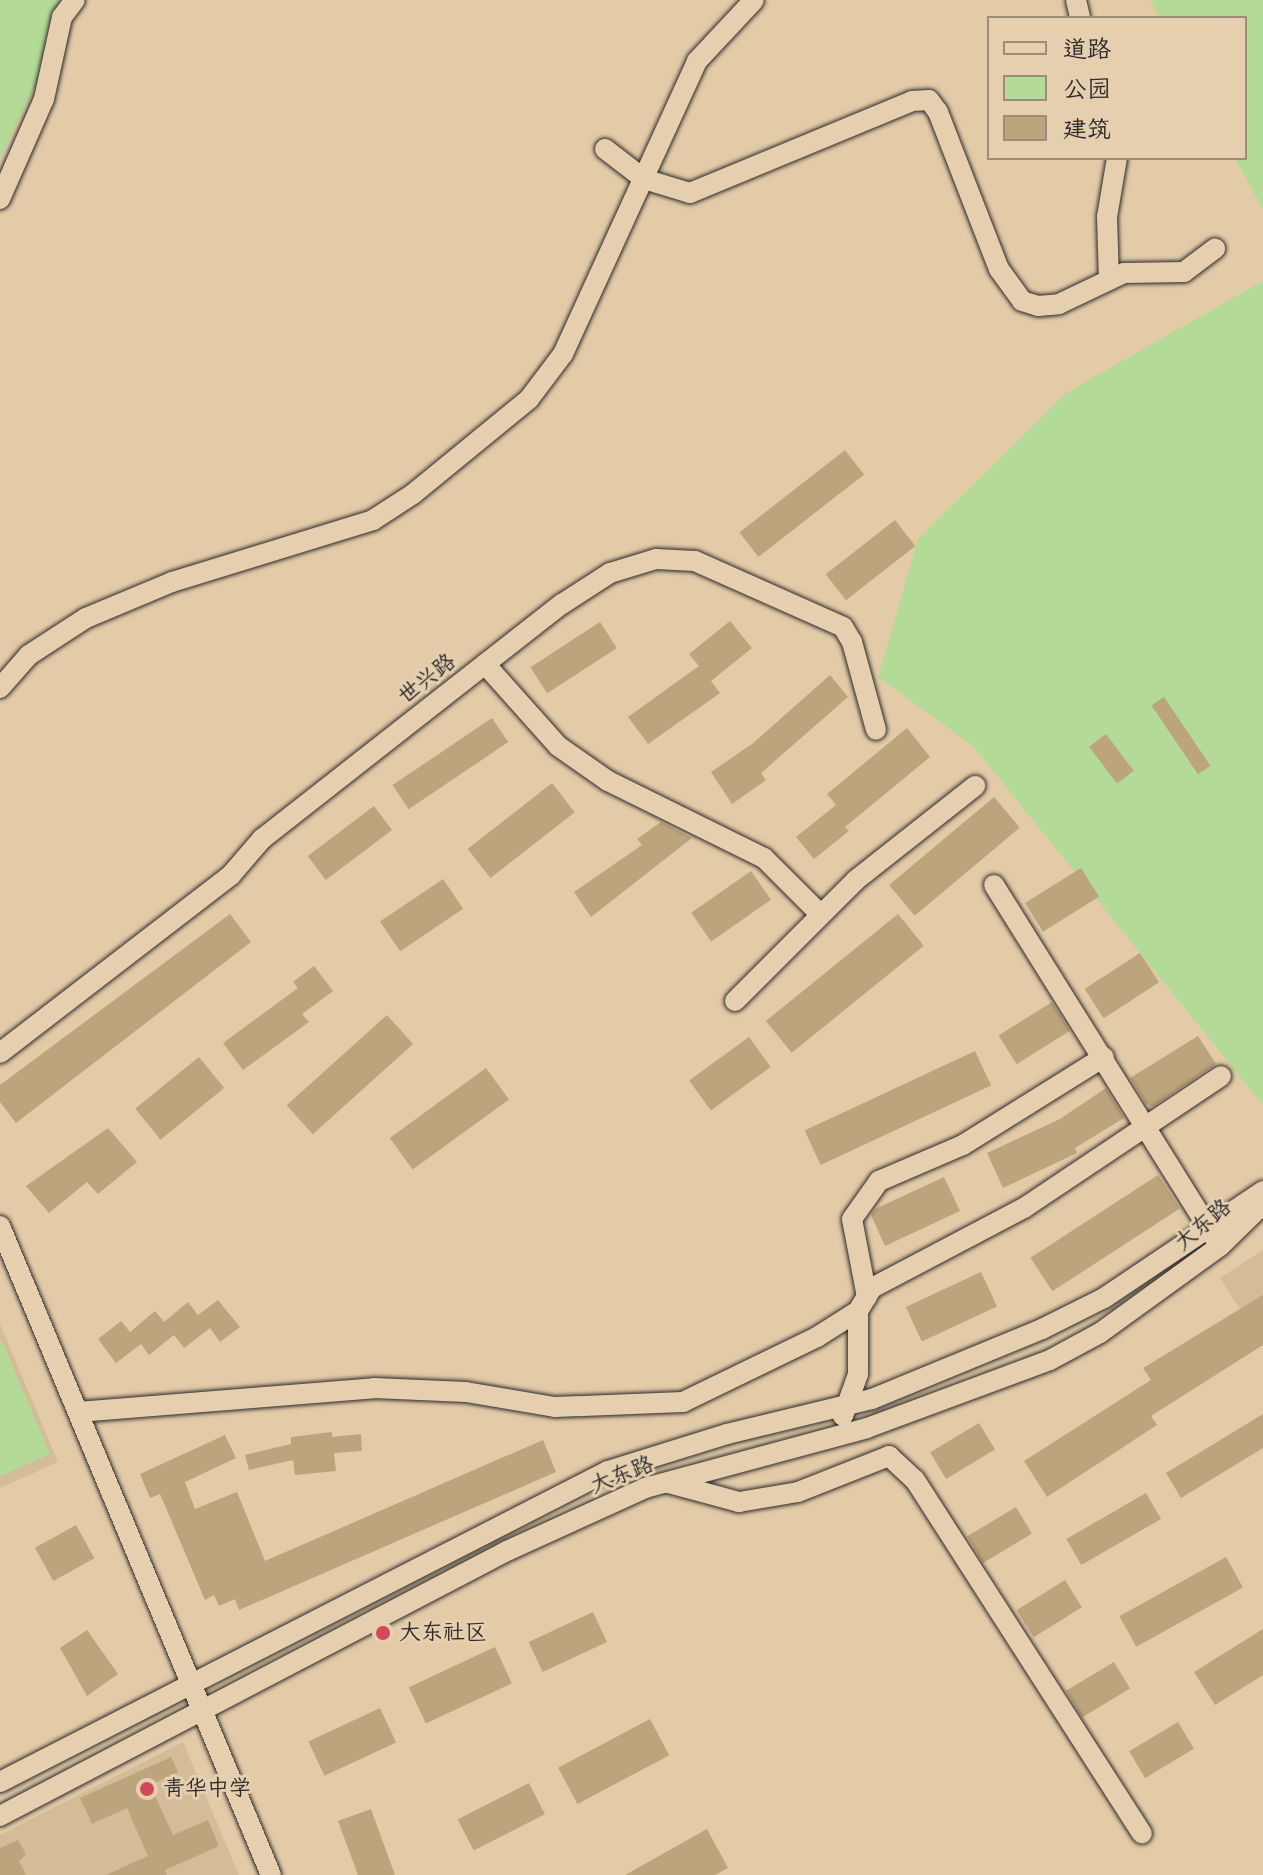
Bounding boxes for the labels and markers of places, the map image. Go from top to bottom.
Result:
place label: 大东社区 [399,1620,487,1646]
marker: 大东社区 [374,1624,392,1642]
place label: 青华中学 [163,1776,251,1802]
marker: 青华中学 [138,1780,156,1798]

